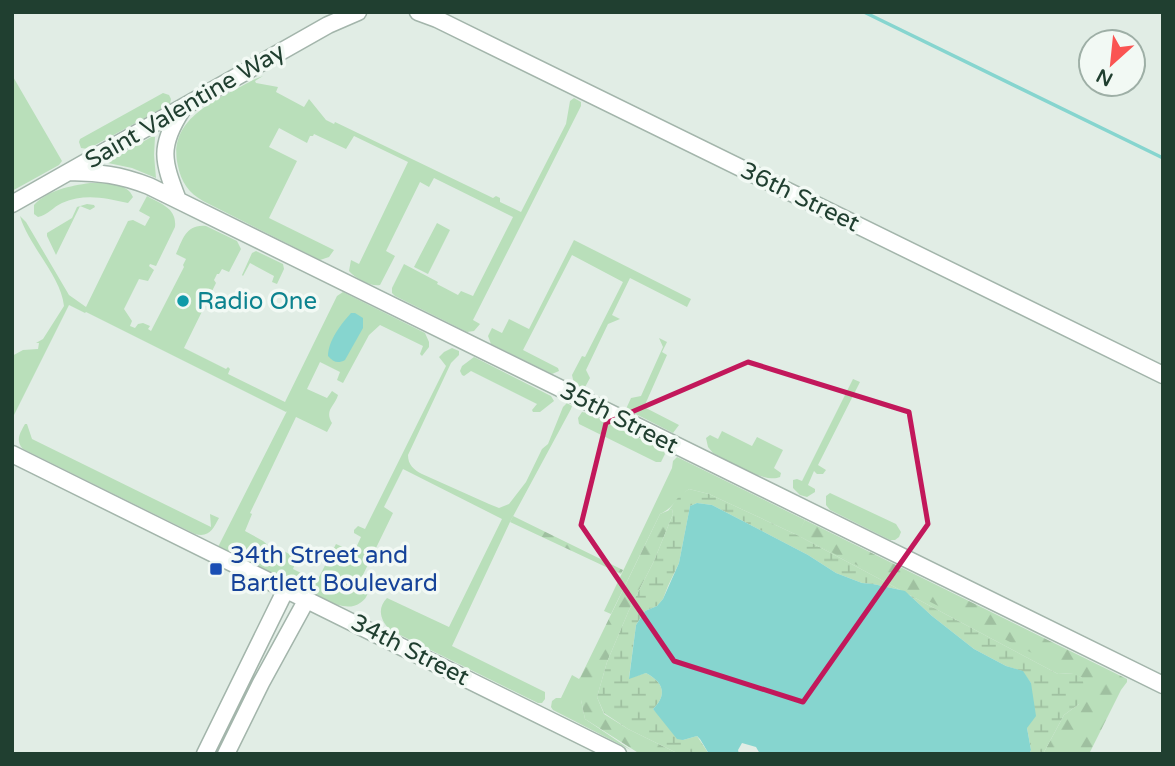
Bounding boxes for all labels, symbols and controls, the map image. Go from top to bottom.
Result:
north arrow [1077,28,1147,98]
street label: Saint Valentine Way [80,37,290,175]
text: N [1093,64,1117,91]
street label: 36th Street [736,156,864,238]
place label: Radio One [197,287,317,316]
marker: Radio One [175,293,191,309]
street label: 35th Street [555,376,683,460]
place label: 34th Street and Bartlett Boulevard [230,541,438,598]
marker: 34th Street and Bartlett Boulevard [208,561,224,577]
street label: 34th Street [346,608,474,692]

